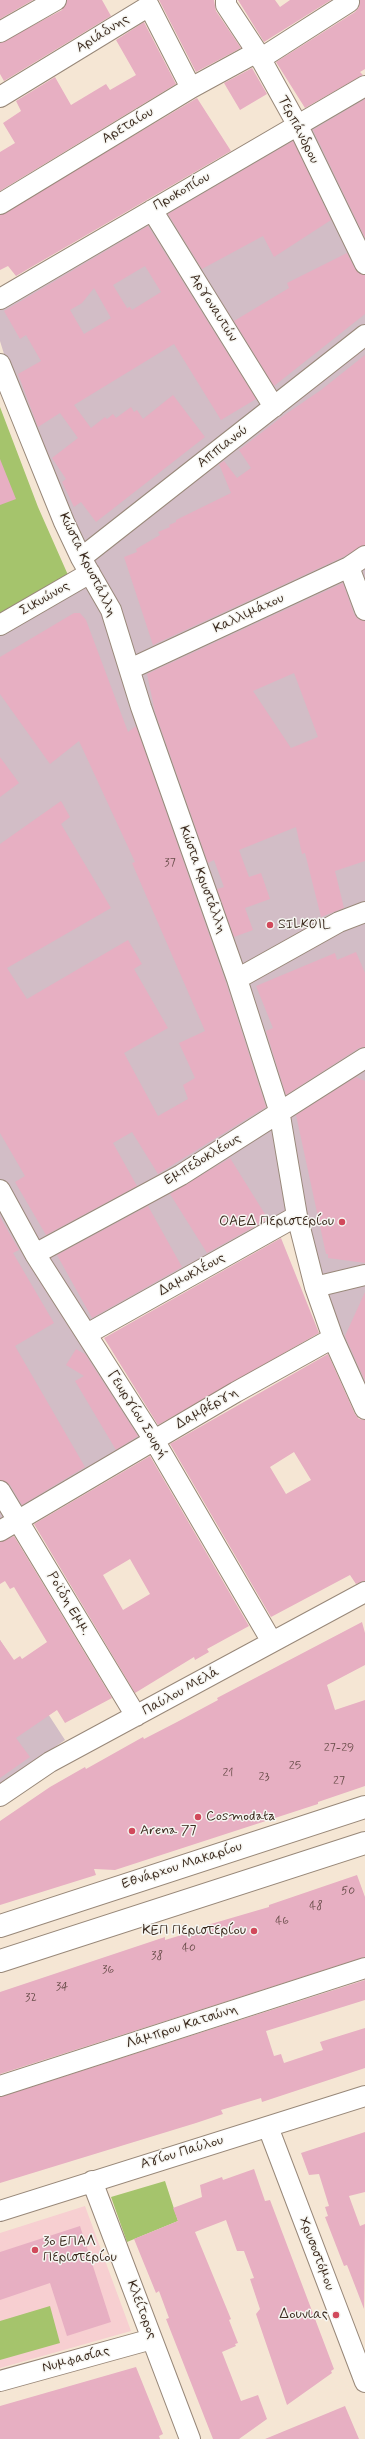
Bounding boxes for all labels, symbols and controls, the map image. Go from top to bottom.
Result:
street label: Αριάδνης [73,11,133,57]
street label: Τερπάνδρου [274,93,322,167]
street label: Αρεταίου [99,104,157,148]
street label: Προκοπίου [151,169,213,215]
street label: Αργοναυτών [185,271,241,345]
street label: Αππιανού [194,422,252,472]
street label: Κώστα Κρυστάλλη [55,510,119,620]
street label: Σικυώνος [17,578,73,620]
street label: Καλλιμάχου [211,590,287,638]
street label: Κώστα Κρυστάλλη [175,824,229,936]
house number: 37 [164,856,176,870]
place label: SILKOIL [278,917,331,933]
marker: SILKOIL [265,920,275,930]
street label: Εμπεδοκλέους [162,1131,244,1189]
place label: ΟΑΕΔ Περιστερίου [219,1214,334,1230]
marker: ΟΑΕΔ Περιστερίου [337,1217,347,1227]
street label: Δαμοκλέους [156,1250,228,1300]
street label: Γεωργίου Σουρή [103,1368,171,1462]
street label: Δαμβέργη [173,1384,241,1434]
street label: Ροϊδη Εμμ. [43,1569,93,1639]
street label: Παύλου Μελά [140,1664,222,1720]
house number: 27-29 [324,1741,354,1755]
house number: 25 [289,1759,301,1773]
house number: 21 [222,1766,234,1780]
house number: 23 [259,1770,269,1784]
house number: 27 [333,1774,345,1788]
place label: Cosmodata [206,1809,275,1825]
marker: Cosmodata [193,1812,203,1822]
place label: Arena 77 [140,1823,197,1839]
marker: Arena 77 [127,1826,137,1836]
street label: Εθνάρχου Μακαρίου [120,1839,244,1893]
house number: 50 [341,1884,355,1898]
house number: 48 [309,1899,323,1913]
house number: 46 [275,1914,289,1928]
place label: ΚΕΠ Περιστερίου [142,1923,246,1939]
marker: ΚΕΠ Περιστερίου [249,1926,259,1936]
house number: 40 [182,1941,196,1955]
house number: 38 [151,1949,163,1963]
house number: 36 [102,1963,114,1977]
house number: 34 [56,1980,68,1994]
house number: 32 [25,1991,37,2005]
street label: Λάμπρου Κατσώνη [124,2001,240,2053]
street label: Αγίου Παύλου [138,2132,226,2174]
street label: Χρυσοστόμου [294,2215,338,2293]
place label: 3ο ΕΠΑΛ Περιστερίου [43,2234,117,2266]
marker: 3ο ΕΠΑΛ Περιστερίου [30,2245,40,2255]
street label: Κλείτορος [122,2278,160,2342]
place label: Δουνιας [280,2307,328,2323]
marker: Δουνιας [331,2310,341,2320]
street label: Νυμφασίας [40,2343,112,2377]

